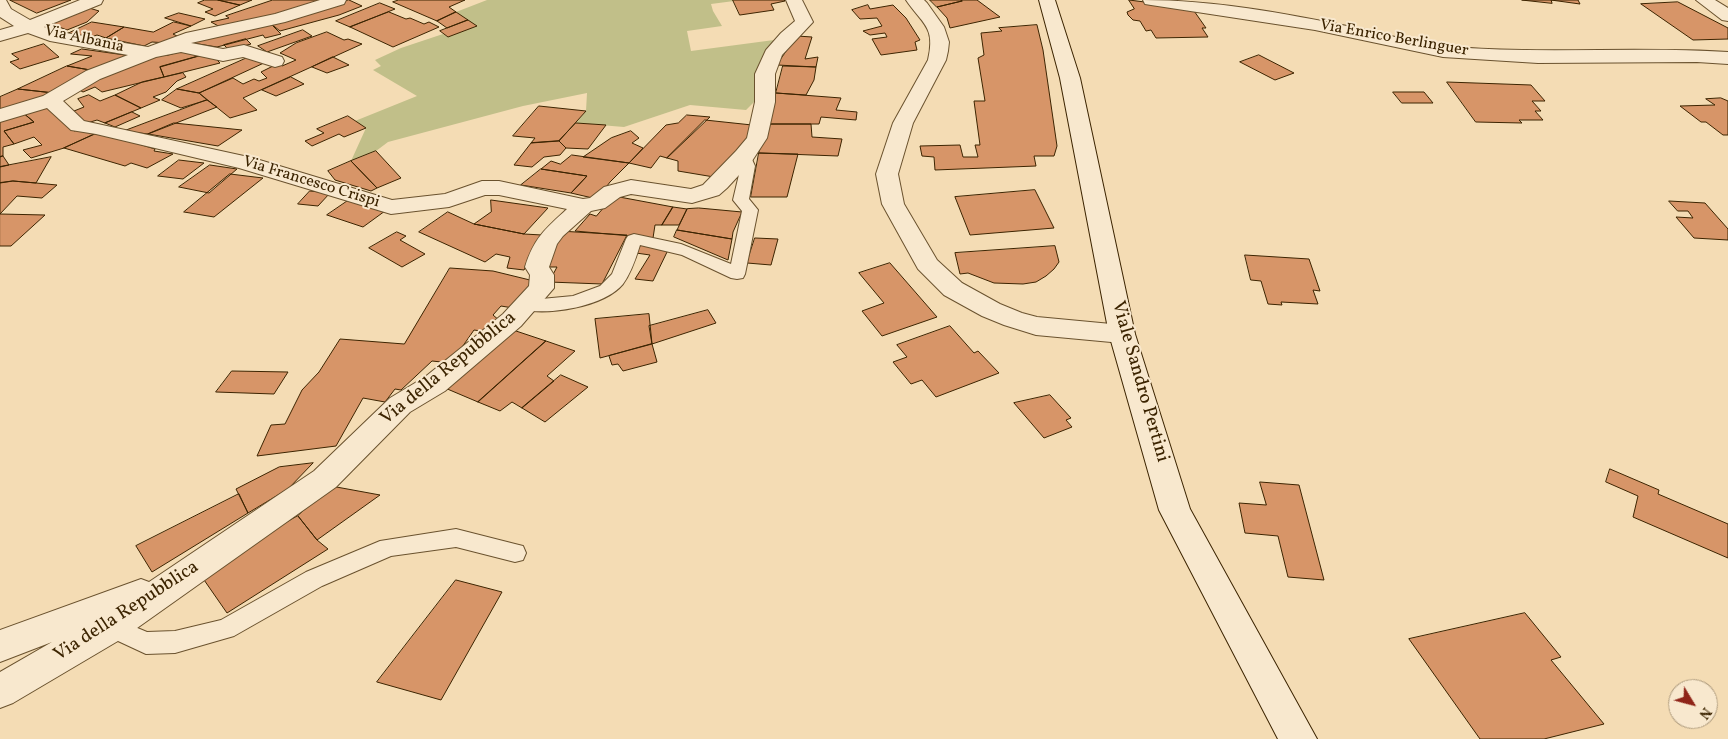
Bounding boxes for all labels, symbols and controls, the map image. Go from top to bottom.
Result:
street label: Via Enrico Berlinguer [1318,16,1470,62]
street label: Via Albania [42,22,126,58]
street label: Via Francesco Crispi [240,153,382,213]
street label: Viale Sandro Pertini [1105,299,1173,465]
street label: Via della Repubblica [376,307,522,431]
street label: Via della Repubblica [50,557,204,667]
north arrow [1668,679,1718,729]
text: N [1694,703,1715,722]

